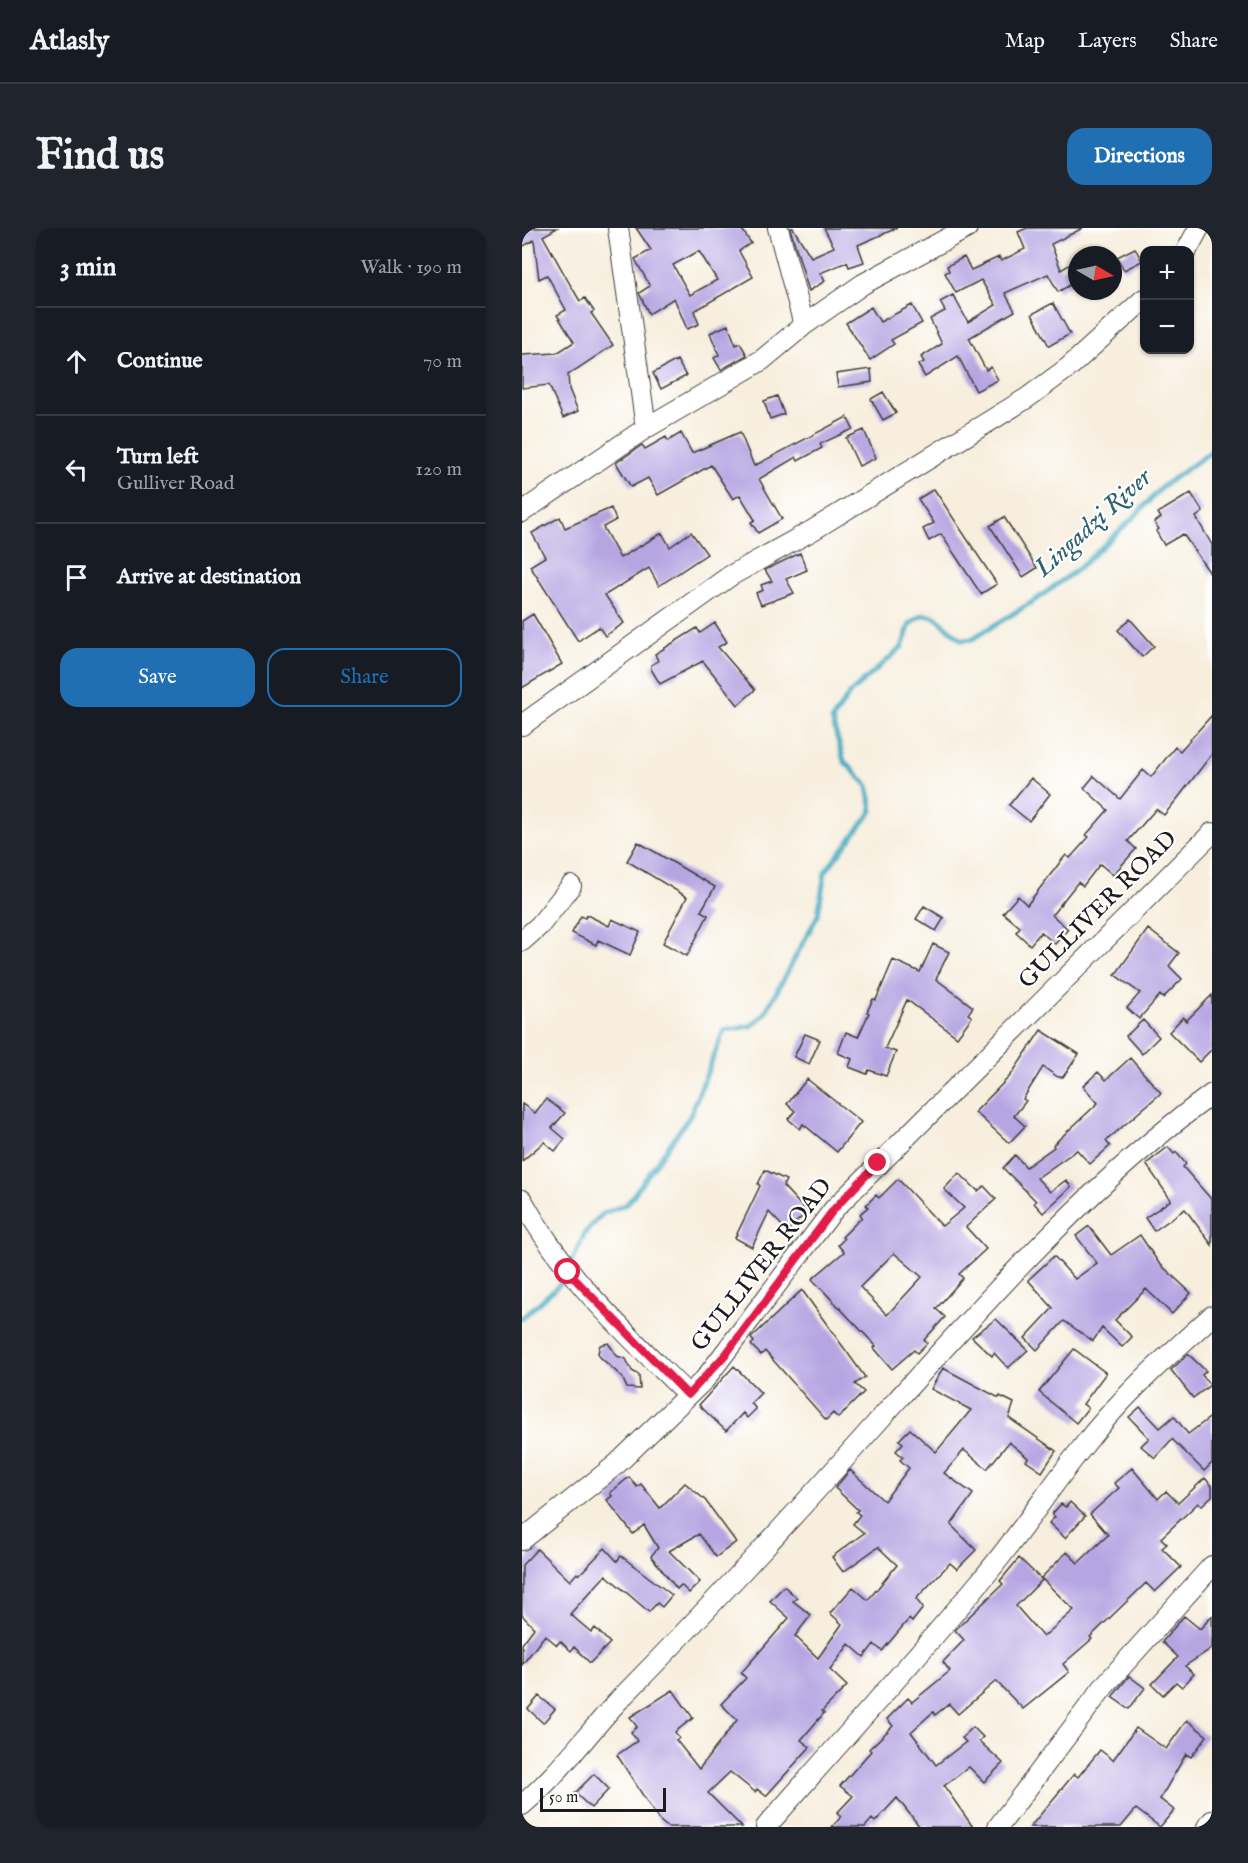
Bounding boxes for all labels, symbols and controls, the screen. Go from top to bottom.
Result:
text: Atlasly [30,24,109,59]
text: Map [1005,28,1045,55]
text: Layers [1078,28,1137,55]
text: Share [1170,28,1218,55]
button: Directions [1067,128,1212,185]
text: Find us [36,130,164,183]
north arrow [1068,246,1122,300]
map controls [1140,246,1194,354]
button: + [1140,246,1194,300]
text: 3 min [60,251,116,284]
text: Walk · 190 m [360,255,462,280]
button: − [1140,300,1194,354]
icon: ahead [60,345,93,378]
text: Continue [117,347,203,375]
text: 70 m [423,349,462,374]
text: Turn left [117,443,199,471]
icon: left [60,453,93,486]
text: 120 m [416,457,462,482]
water label: Lingadzi River [1027,461,1160,586]
text: Gulliver Road [117,471,234,496]
icon: arrive [60,561,93,594]
text: Arrive at destination [117,563,301,591]
button: Save [60,648,255,707]
button: Share [267,648,462,707]
street label: GULLIVER ROAD [1012,824,1184,996]
route end [864,1149,890,1175]
street label: GULLIVER ROAD [685,1172,839,1358]
route start [554,1258,580,1284]
scale bar [540,1785,666,1812]
text: 50 m [549,1788,578,1808]

